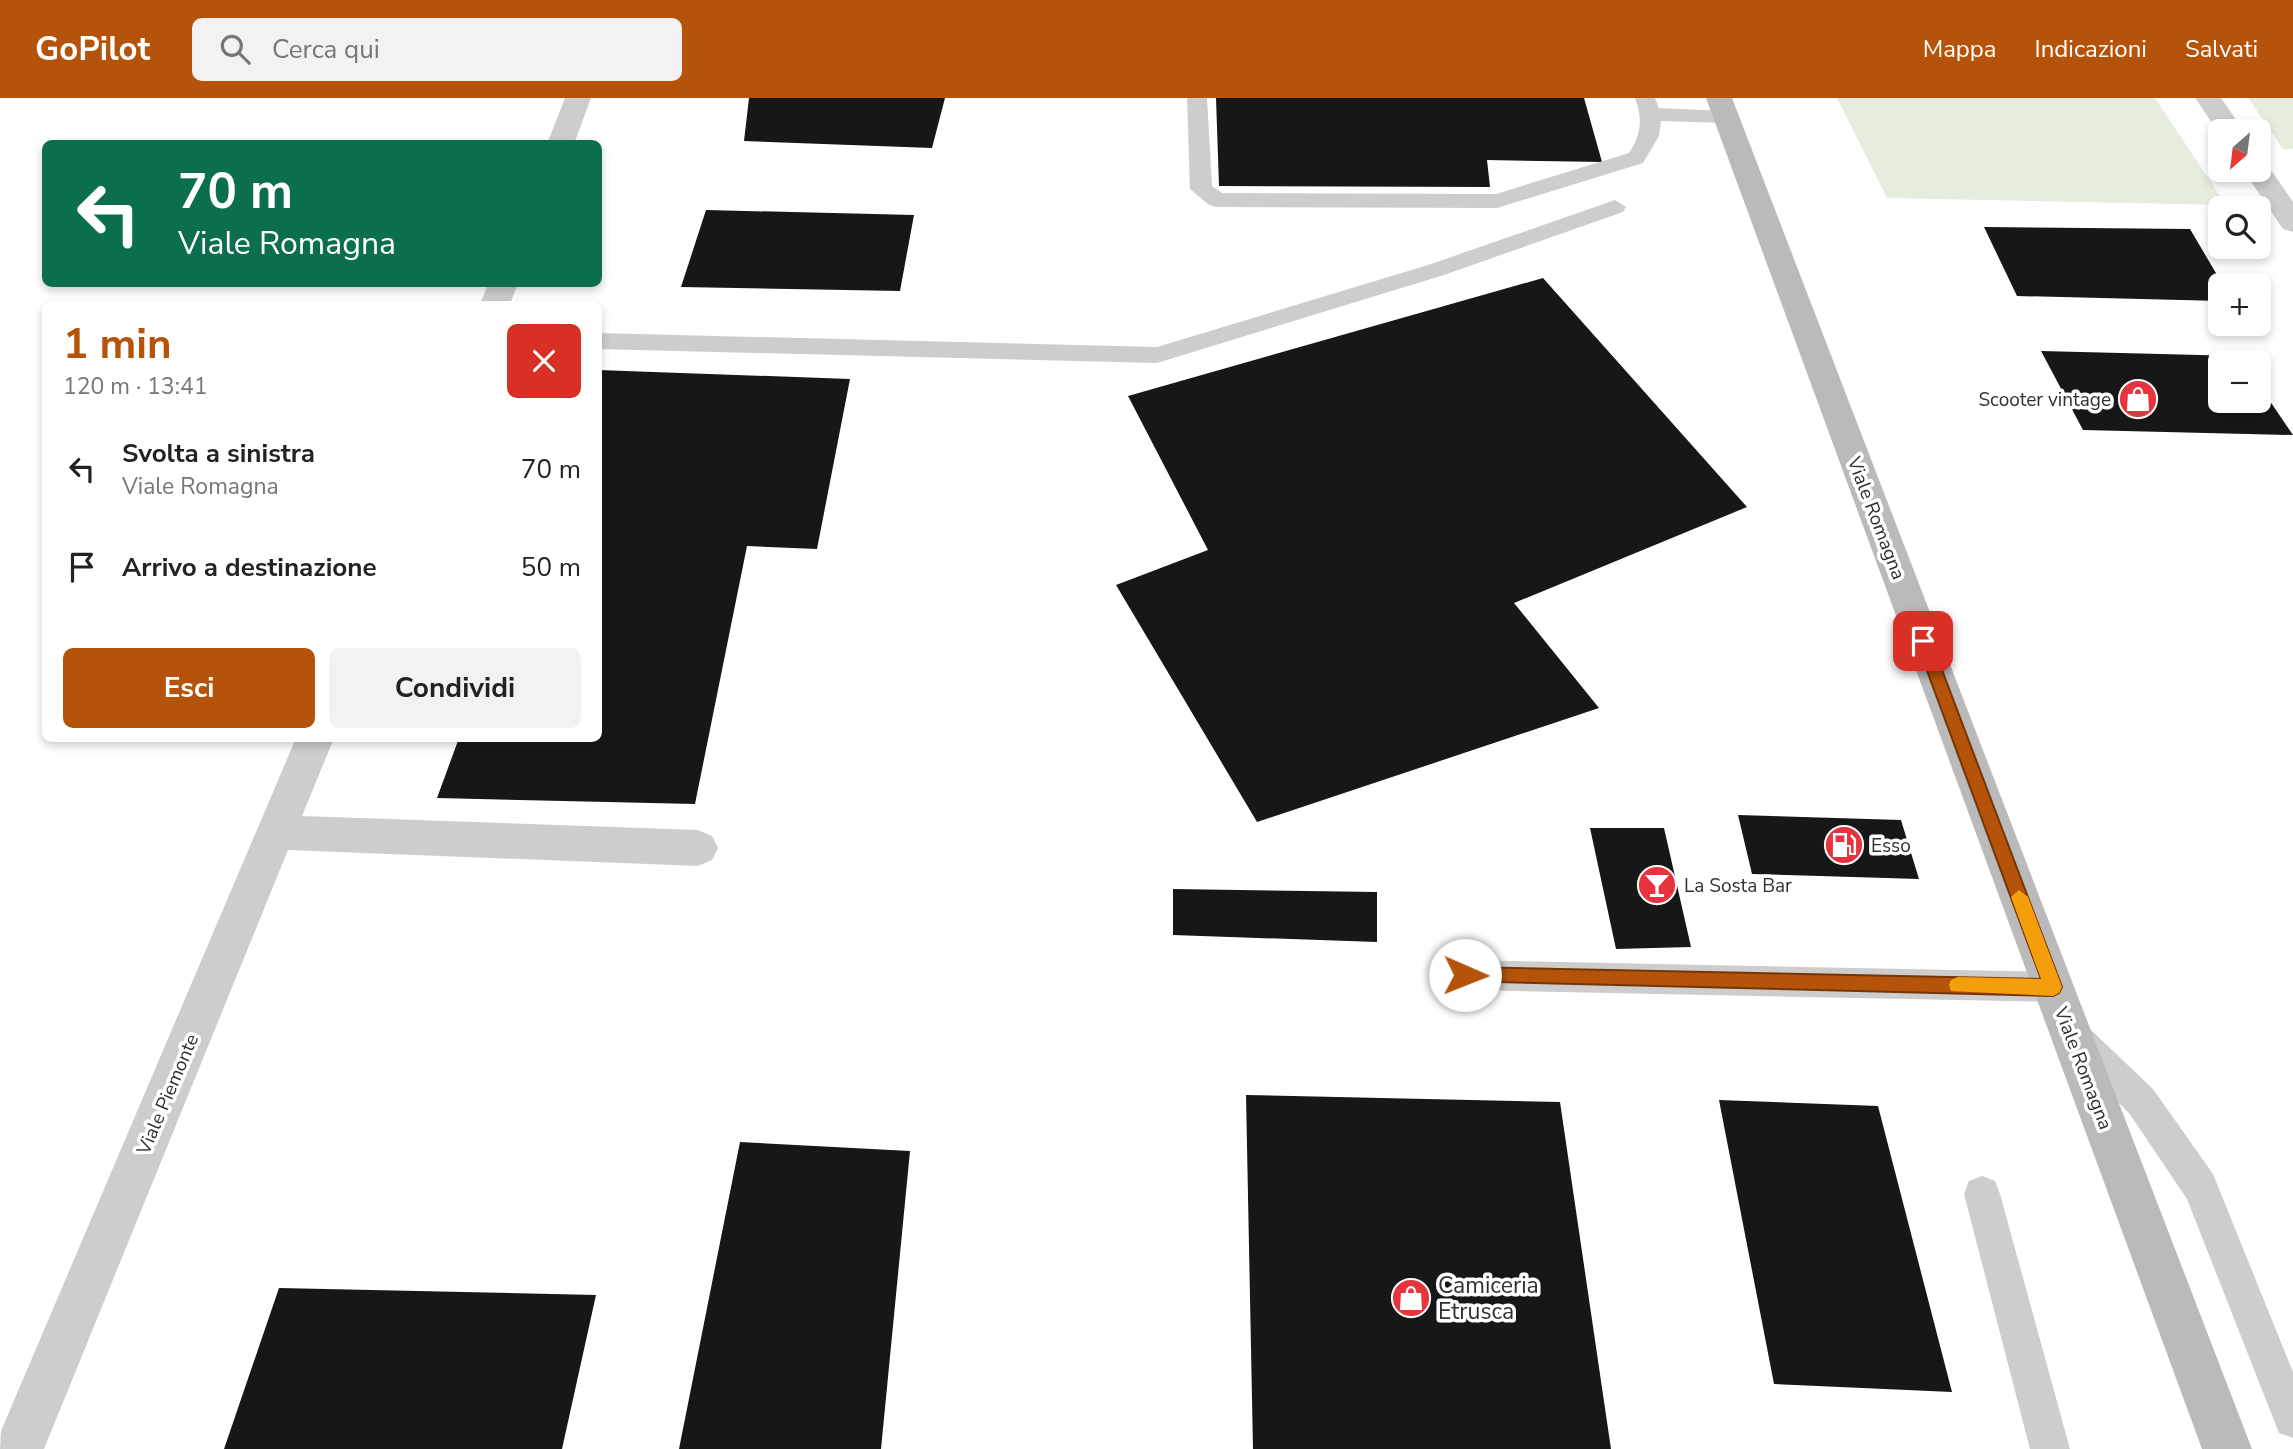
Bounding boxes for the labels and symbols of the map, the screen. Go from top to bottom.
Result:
north arrow [2208,119,2272,182]
shop icon: Scooter vintage [2117,378,2159,420]
place label: Scooter vintage [1978,387,2111,413]
street label: Viale Romagna [1840,452,1911,583]
pin [1893,611,1953,671]
fuel station icon: Esso [1823,824,1865,866]
place label: Esso [1871,833,1911,859]
bar icon: La Sosta Bar [1636,864,1678,906]
place label: La Sosta Bar [1684,873,1792,899]
position arrow [1428,938,1502,1012]
street label: Viale Romagna [2047,1002,2118,1133]
street label: Viale Piemonte [130,1030,205,1160]
place label: Camiceria Etrusca [1438,1270,1539,1327]
shop icon: Camiceria Etrusca [1390,1277,1432,1319]

